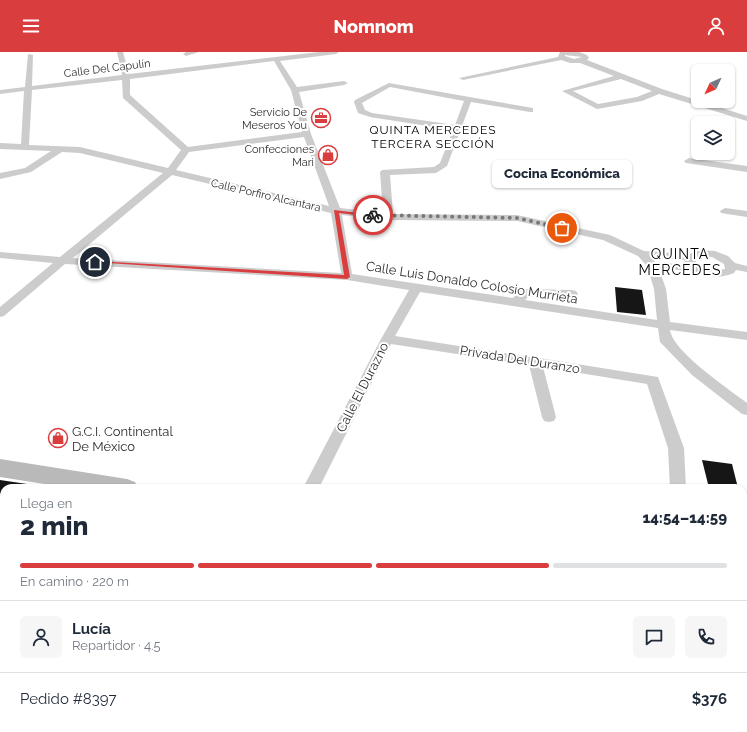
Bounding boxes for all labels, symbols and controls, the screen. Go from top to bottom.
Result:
icon: menu [20,15,42,37]
icon: person [705,15,727,37]
text: Nomnom [333,16,414,37]
street label: Calle Del Capulín [63,57,151,80]
north arrow [691,64,735,108]
map controls [691,64,735,160]
place label: Servicio De Meseros You [242,106,308,132]
office icon: Servicio De Meseros You [310,107,332,129]
button: layers [691,116,735,160]
district label: QUINTA MERCEDES TERCERA SECCIÓN [370,123,496,151]
place label: Confecciones Mari [244,143,314,169]
shop icon: Confecciones Mari [317,144,339,166]
callout: Cocina Económica [492,160,632,188]
text: Cocina Económica [504,166,620,181]
street label: Calle Porfiro Alcantara [210,177,322,214]
courier [353,195,393,235]
icon: bike [362,204,384,226]
pin [545,211,579,245]
icon: bag [551,217,573,239]
pin [78,245,112,279]
district label: QUINTA MERCEDES [638,246,722,278]
icon: home [84,251,106,273]
street label: Calle Luis Donaldo Colosio Murrieta [365,258,579,307]
street label: Calle El Durazno [333,340,392,435]
street label: Privada Del Duranzo [459,343,581,376]
place label: G.C.I. Continental De México [72,424,173,454]
shop icon: G.C.I. Continental De México [47,427,69,449]
text: Llega en [20,496,72,511]
text: 14:54–14:59 [642,509,727,527]
text: 2 min [20,511,88,541]
text: En camino · 220 m [20,574,129,589]
button: person [20,616,62,658]
button: chat [633,616,675,658]
button: phone [685,616,727,658]
text: Lucía [72,620,111,638]
text: Repartidor · 4.5 [72,638,161,653]
text: Pedido #8397 [20,690,117,708]
text: $376 [692,690,727,708]

